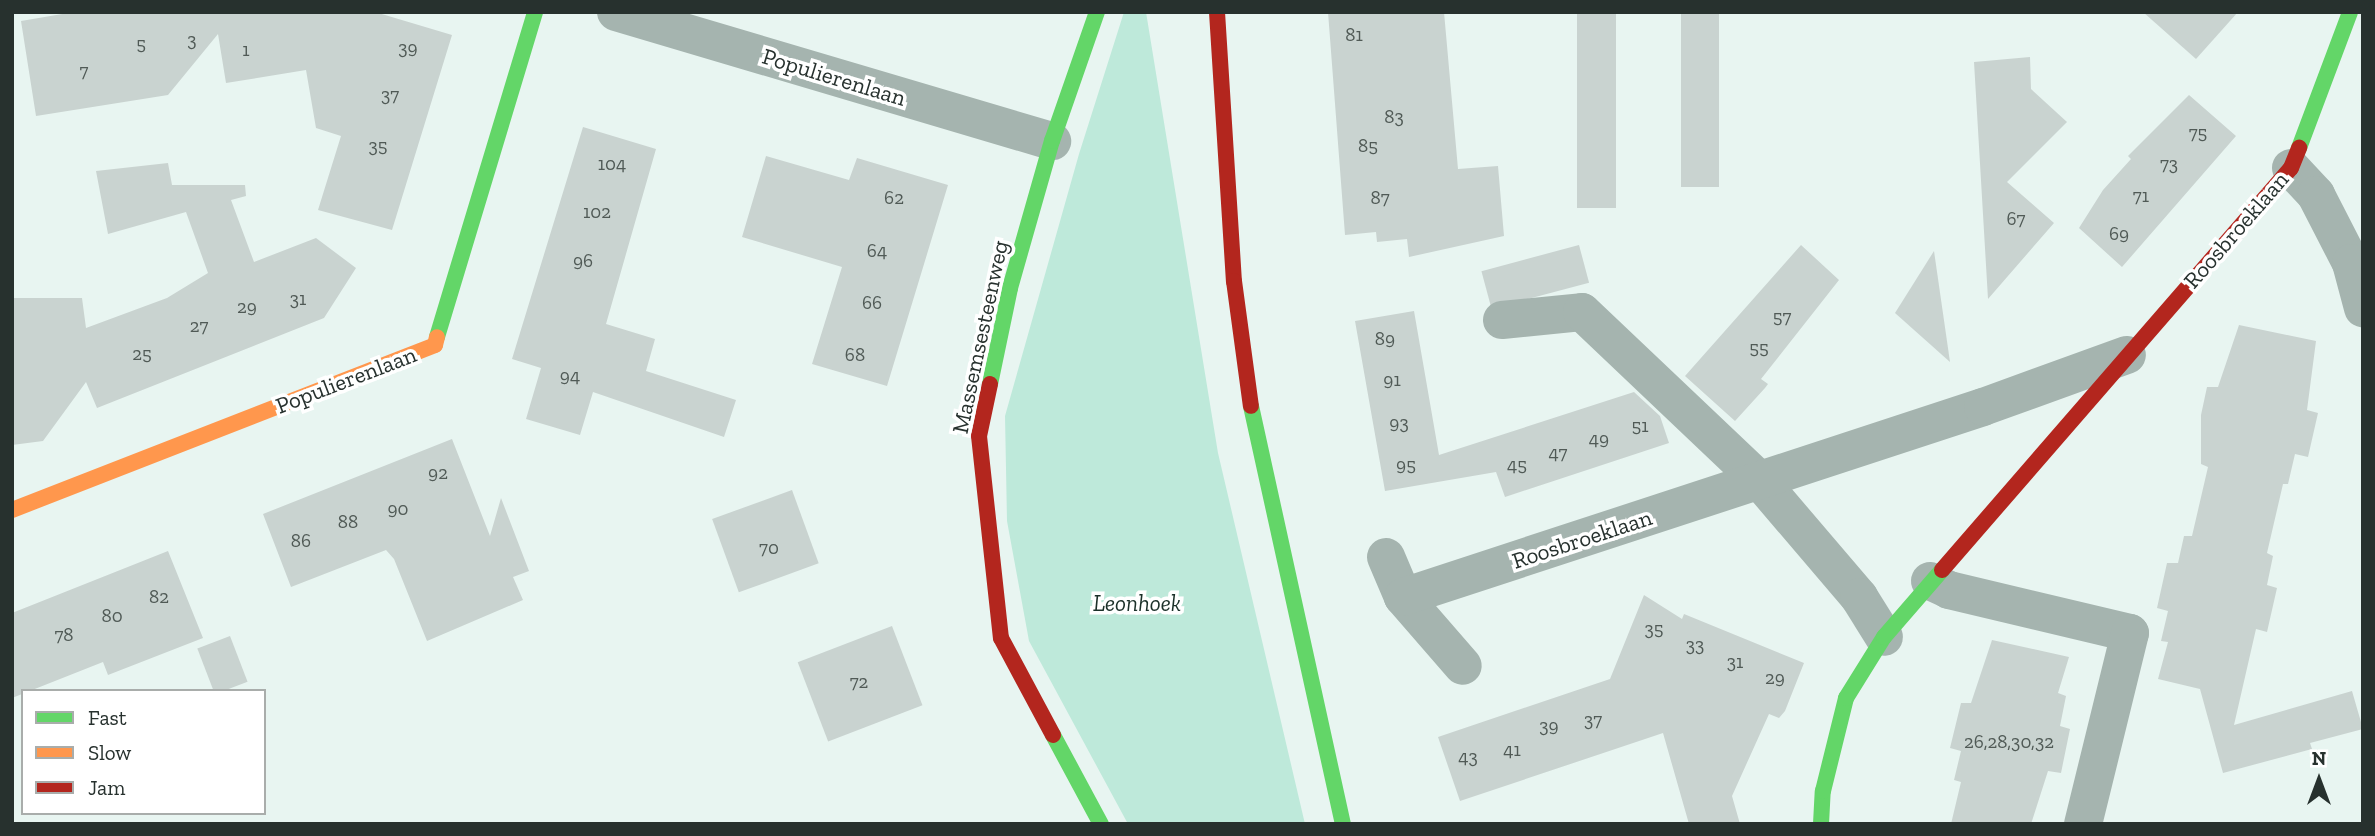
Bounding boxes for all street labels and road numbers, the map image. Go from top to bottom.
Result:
street label: Populierenlaan [759,42,909,112]
street label: Roosbroeklaan [2178,166,2294,294]
street label: Massemsesteenweg [946,238,1014,436]
street label: Populierenlaan [272,340,420,420]
street label: Roosbroeklaan [1508,503,1656,575]

